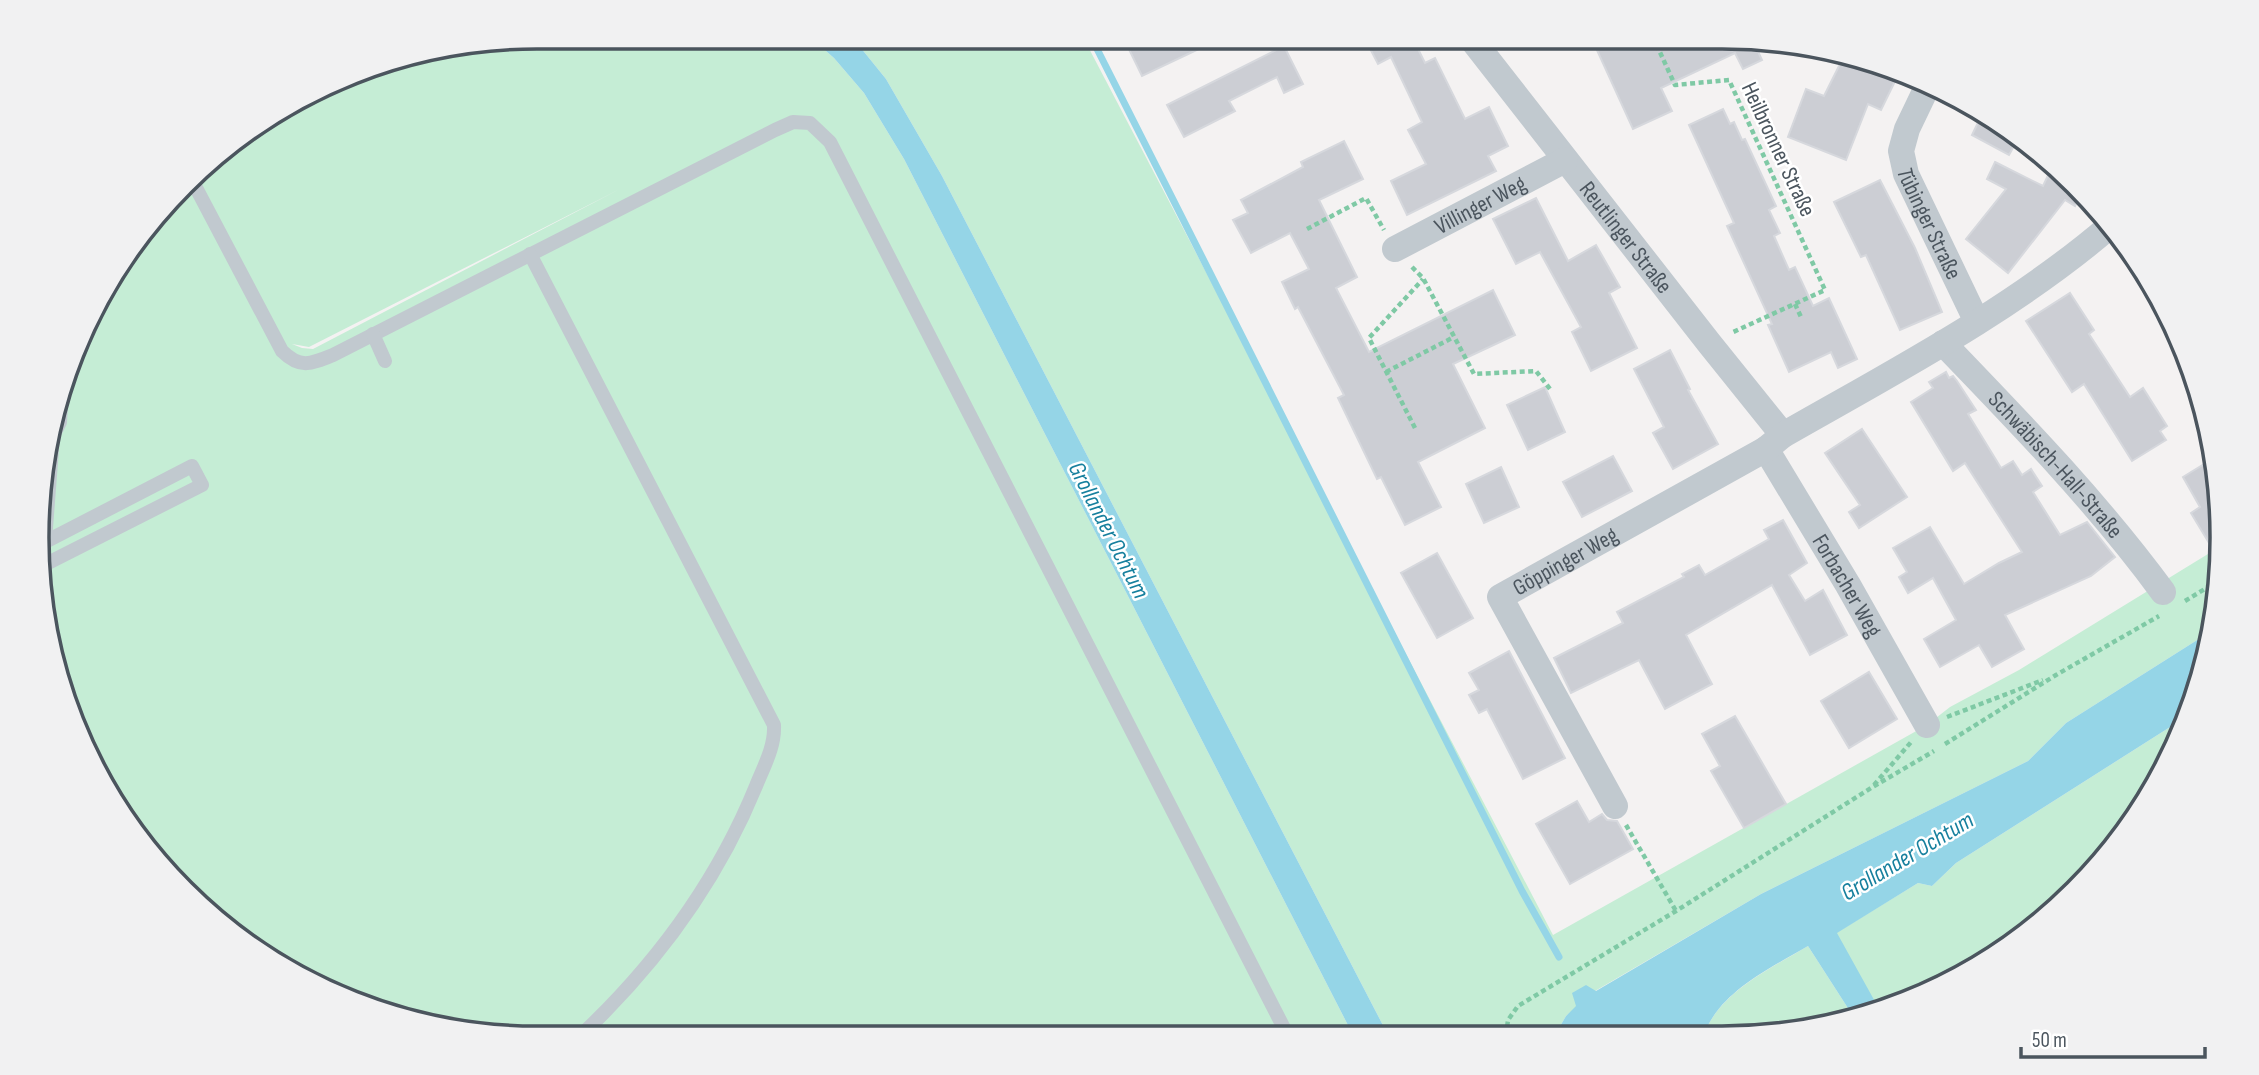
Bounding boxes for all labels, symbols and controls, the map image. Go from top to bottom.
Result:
street label: Heilbronner Straße [1735,78,1821,221]
street label: Tübinger Straße [1890,166,1967,284]
street label: Villinger Weg [1430,170,1531,241]
street label: Reutlinger Straße [1573,176,1678,299]
street label: Schwäbisch-Hall-Straße [1982,386,2129,544]
water label: Grollander Ochtum [1062,457,1155,603]
street label: Göppinger Weg [1508,521,1623,602]
street label: Forbacher Weg [1806,529,1888,642]
water label: Grollander Ochtum [1836,806,1979,907]
scale bar [2021,1016,2205,1060]
text: 50 m [2032,1028,2067,1053]

